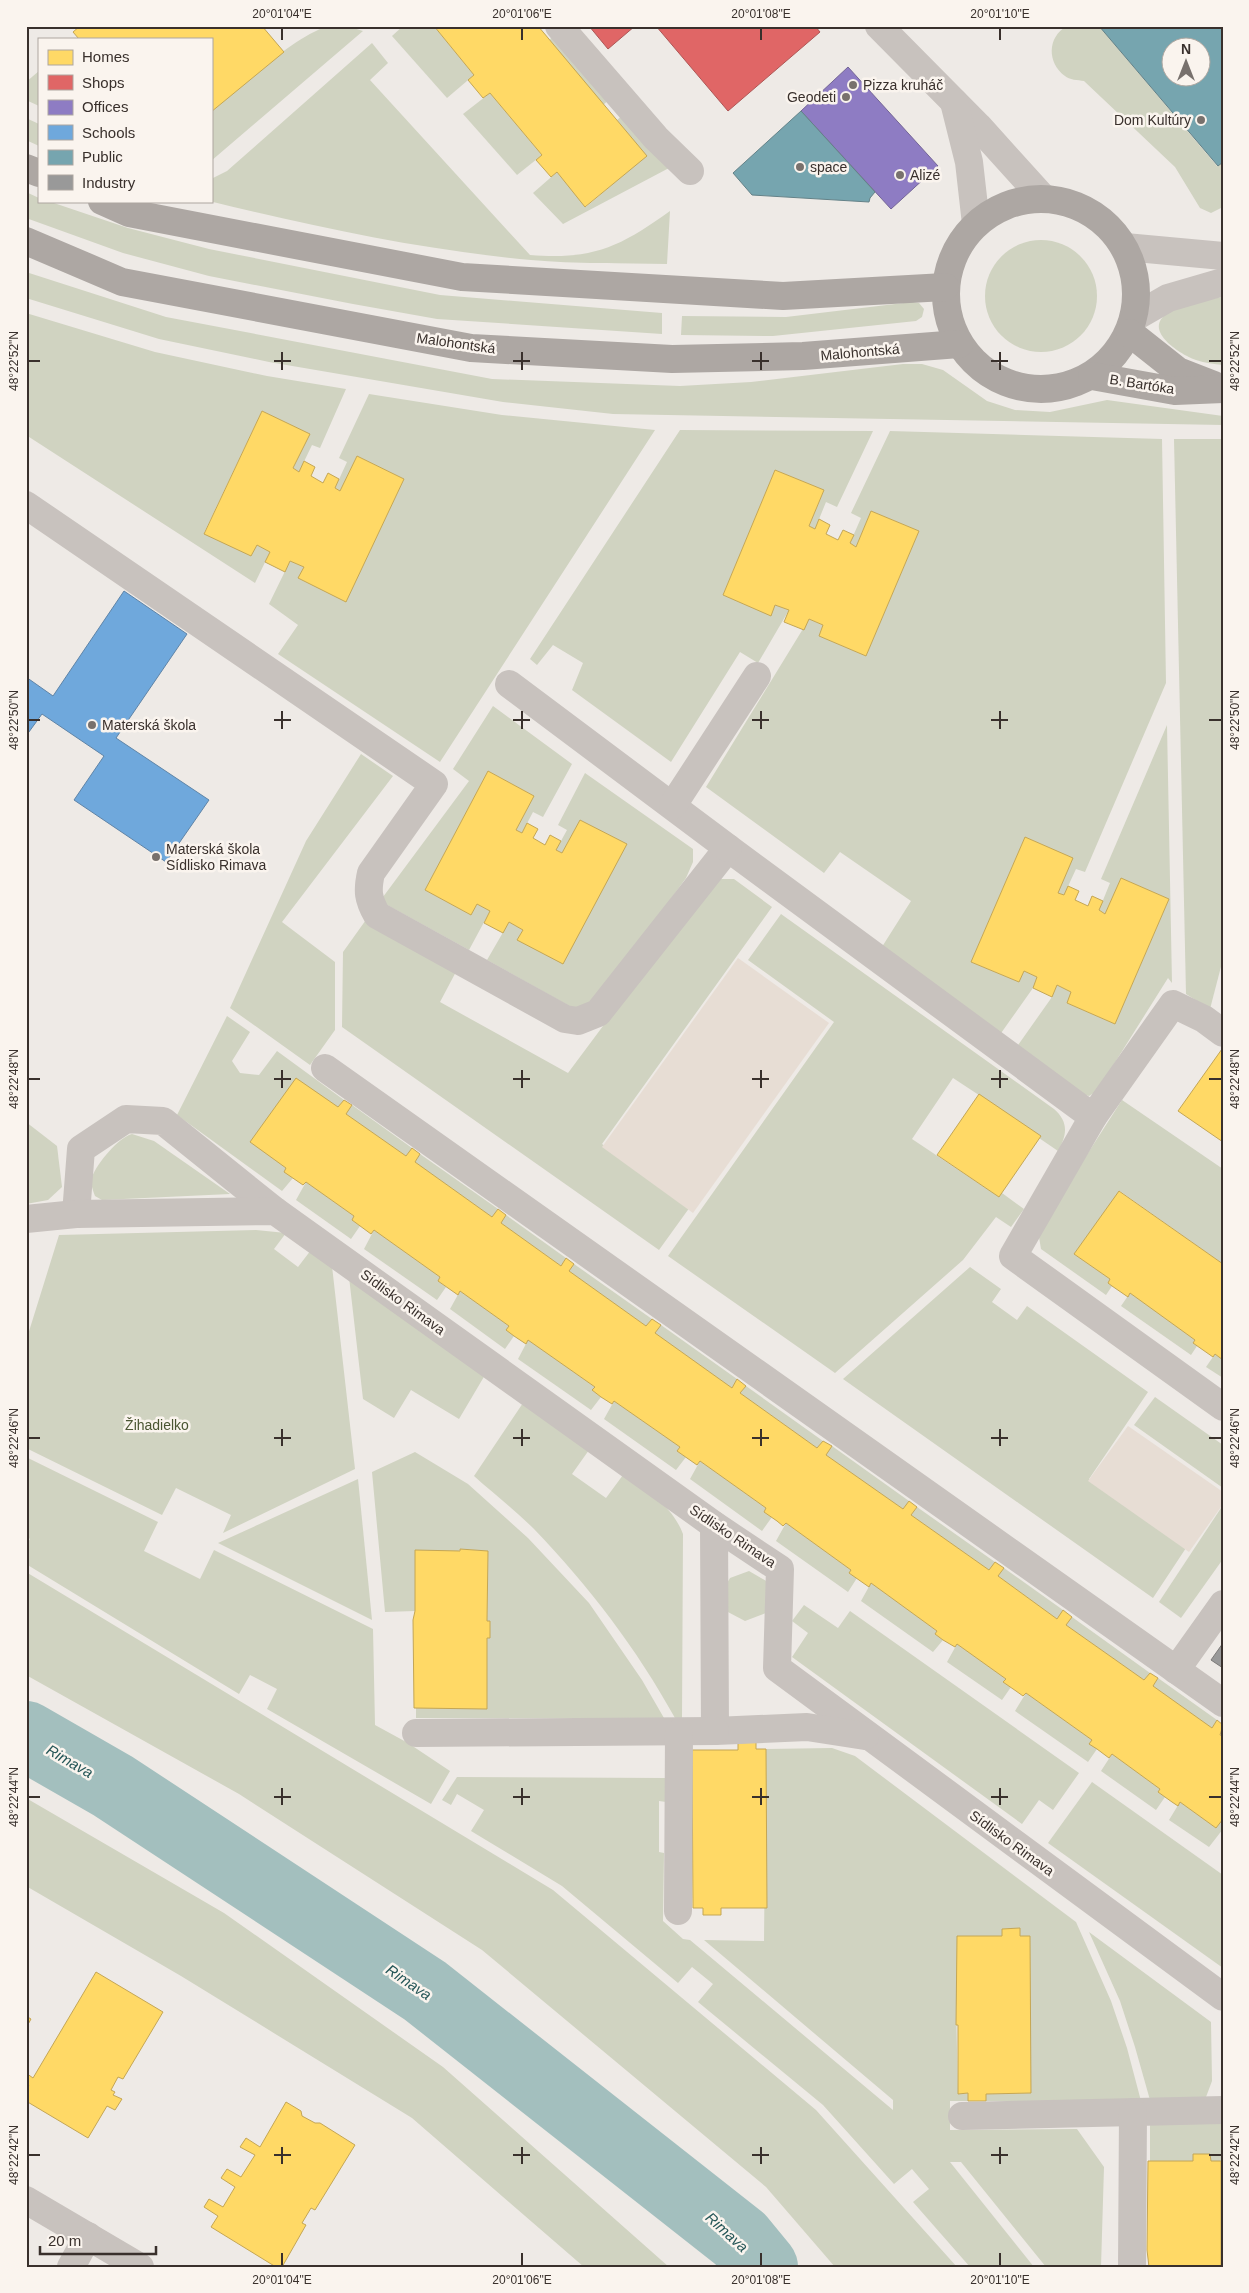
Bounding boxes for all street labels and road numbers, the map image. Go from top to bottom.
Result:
street label: Malohontská [416,330,497,356]
street label: Malohontská [820,341,900,363]
street label: B. Bartóka [1108,371,1176,397]
street label: Sídlisko Rimava [358,1266,448,1338]
street label: Sídlisko Rimava [687,1501,779,1571]
street label: Sídlisko Rimava [967,1807,1057,1879]

